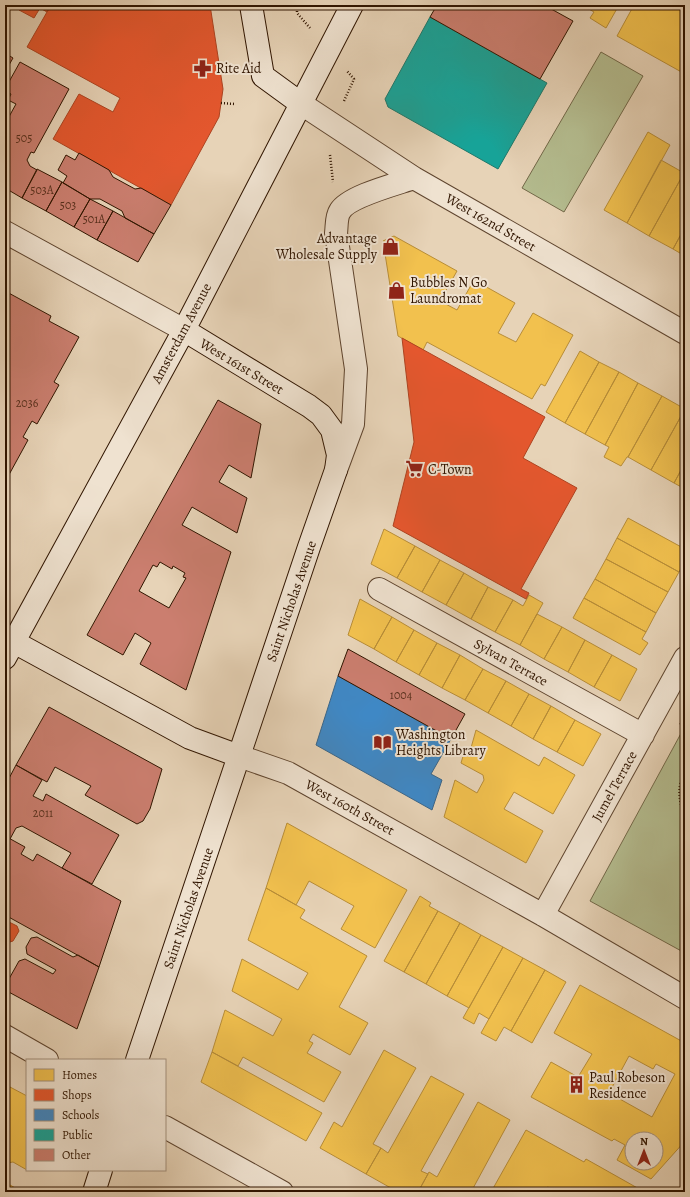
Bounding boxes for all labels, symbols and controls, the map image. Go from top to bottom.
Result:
pharmacy icon: Rite Aid [193,58,213,78]
place label: Rite Aid [216,59,262,78]
house number: 505 [16,130,32,146]
house number: 503A [30,182,55,198]
street label: West 162nd Street [441,188,540,256]
house number: 503 [60,197,76,213]
house number: 501A [83,211,106,227]
place label: Advantage Wholesale Supply [275,229,378,264]
shop icon: Advantage Wholesale Supply [380,236,400,256]
place label: Bubbles N Go Laundromat [410,273,487,308]
street label: Amsterdam Avenue [146,280,216,388]
shop icon: Bubbles N Go Laundromat [387,280,407,300]
street label: West 161st Street [195,333,288,399]
house number: 2036 [16,395,39,411]
supermarket icon: C-Town [405,459,425,479]
place label: C-Town [428,460,472,479]
street label: Saint Nicholas Avenue [262,538,321,664]
street label: Sylvan Terrace [470,634,551,691]
house number: 1004 [390,687,413,703]
place label: Washington Heights Library [395,725,486,760]
library icon: Washington Heights Library [373,732,393,752]
street label: Jumel Terrace [587,748,642,825]
street label: West 160th Street [301,775,398,840]
house number: 2011 [33,805,53,821]
street label: Saint Nicholas Avenue [159,845,218,971]
legend [26,1059,166,1171]
text: Homes [62,1067,97,1083]
place label: Paul Robeson Residence [589,1068,666,1103]
building icon: Paul Robeson Residence [566,1075,586,1095]
text: Shops [62,1087,92,1103]
text: Schools [62,1107,99,1123]
text: Public [62,1127,93,1143]
north arrow [624,1131,664,1171]
text: N [640,1134,648,1149]
text: Other [62,1147,91,1163]

